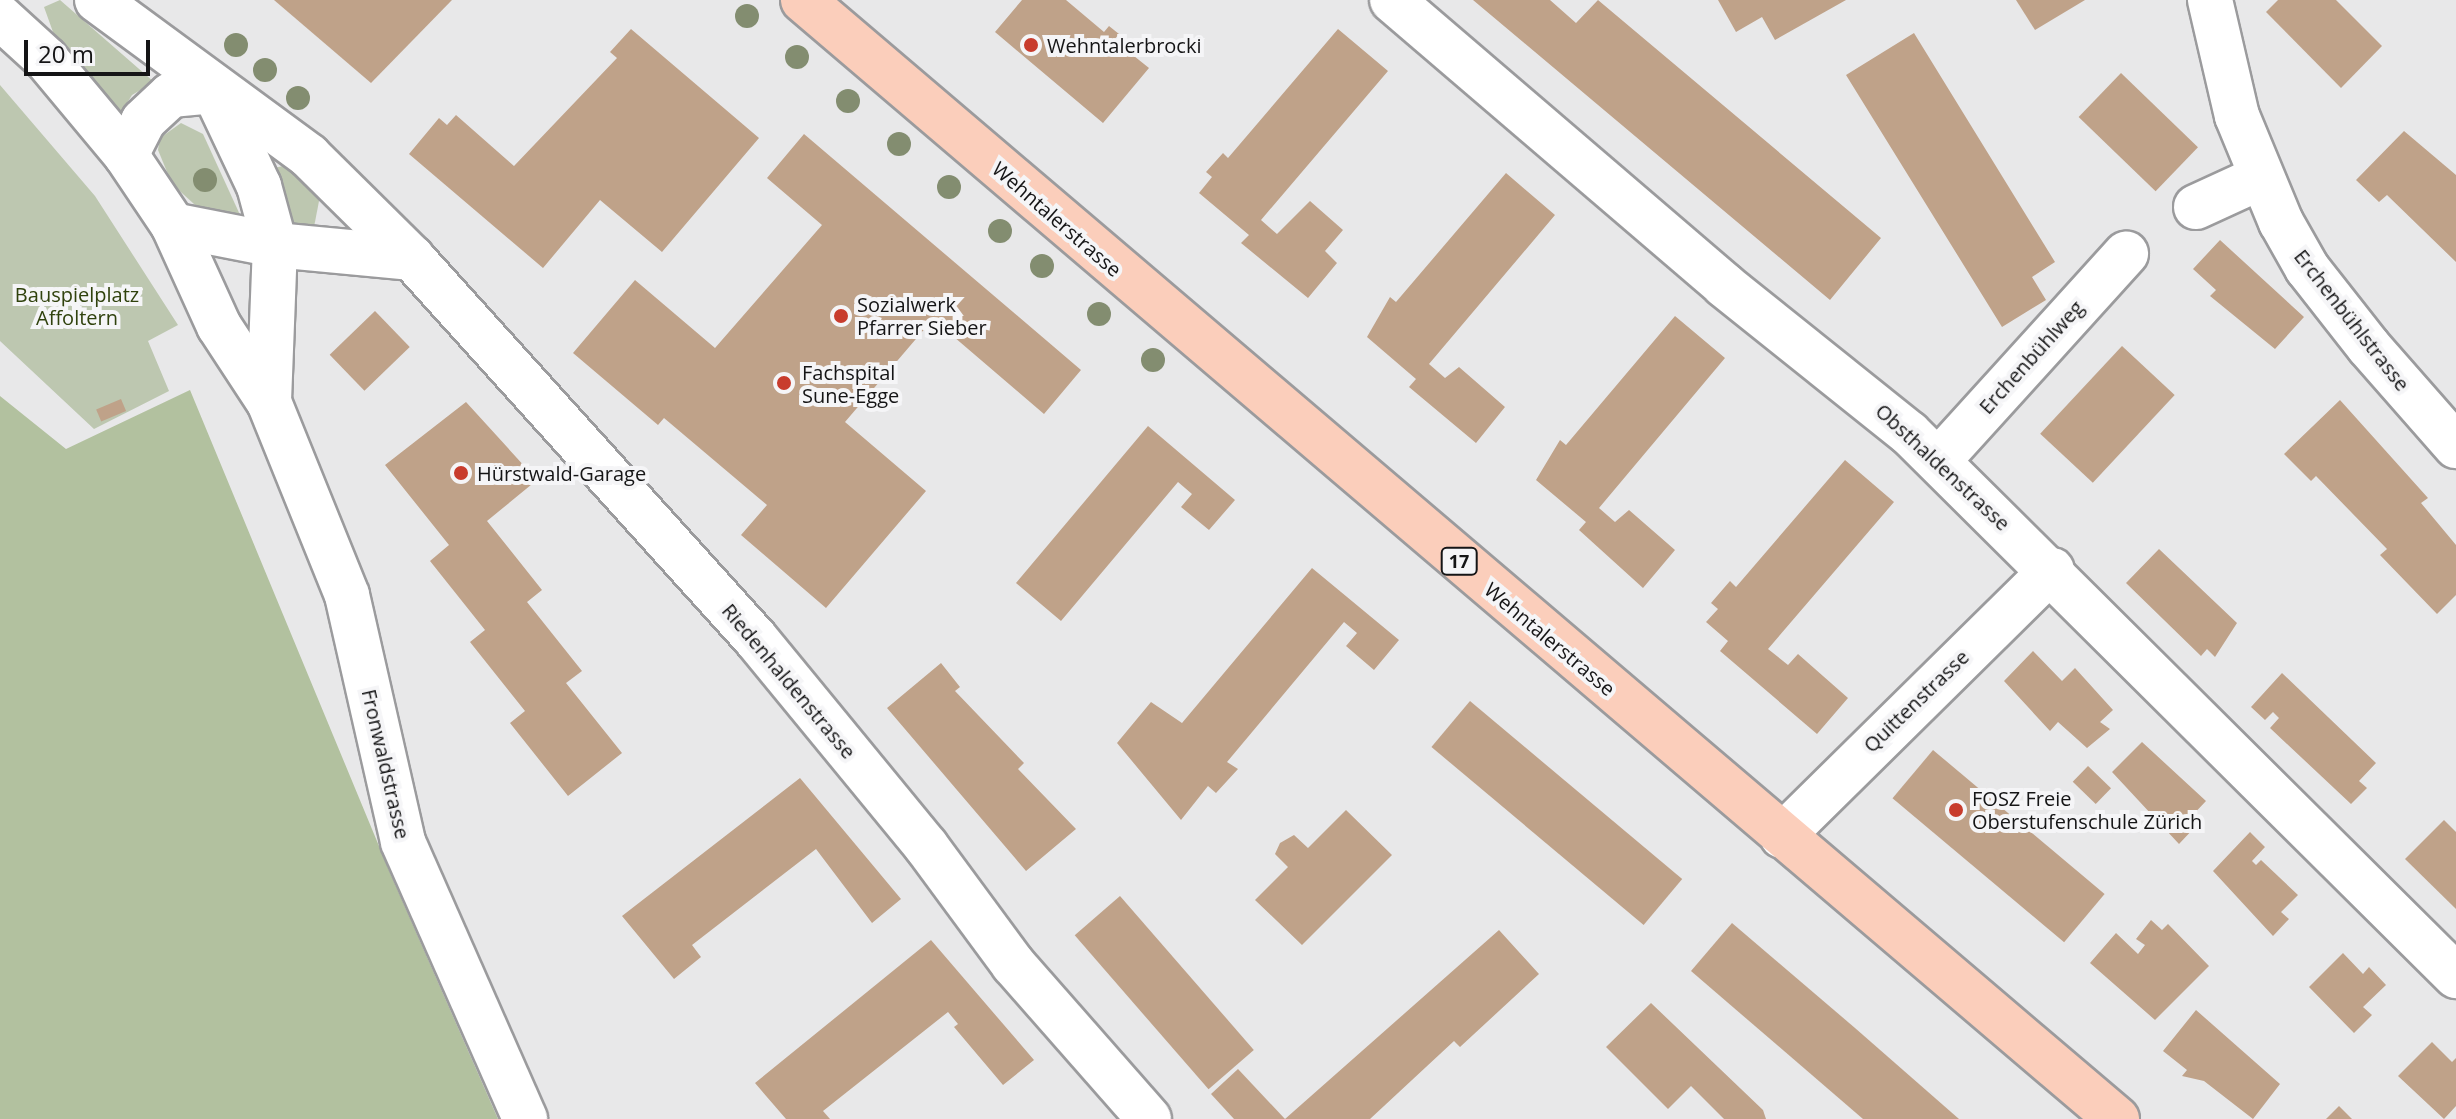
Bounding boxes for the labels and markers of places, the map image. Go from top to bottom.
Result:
place label: Wehntalerbrocki [1047,33,1202,57]
marker: Wehntalerbrocki [1022,36,1040,54]
place label: Sozialwerk Pfarrer Sieber [857,292,987,339]
marker: Sozialwerk Pfarrer Sieber [832,307,850,325]
place label: Fachspital Sune-Egge [802,360,899,407]
marker: Fachspital Sune-Egge [773,372,795,394]
place label: Hürstwald-Garage [477,461,646,485]
marker: Hürstwald-Garage [452,464,470,482]
place label: FOSZ Freie Oberstufenschule Zürich [1972,786,2202,833]
marker: FOSZ Freie Oberstufenschule Zürich [1947,801,1965,819]

